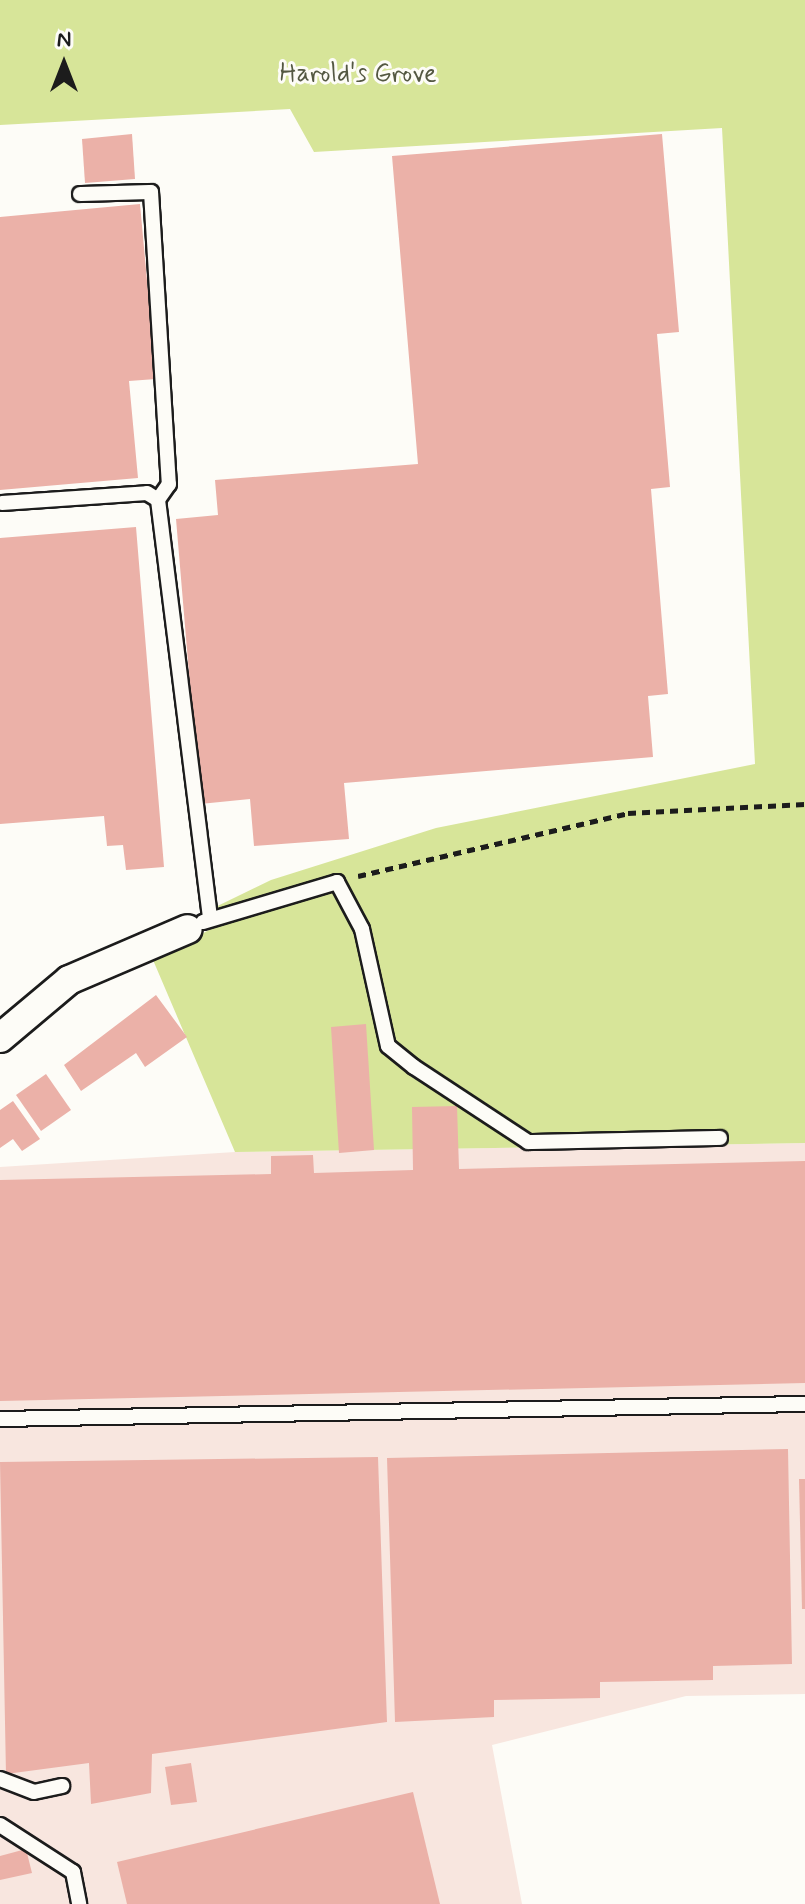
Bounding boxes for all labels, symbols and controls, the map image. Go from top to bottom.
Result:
north arrow [24,24,104,104]
text: N [57,26,71,54]
park label: Harold's Grove [280,59,436,91]

